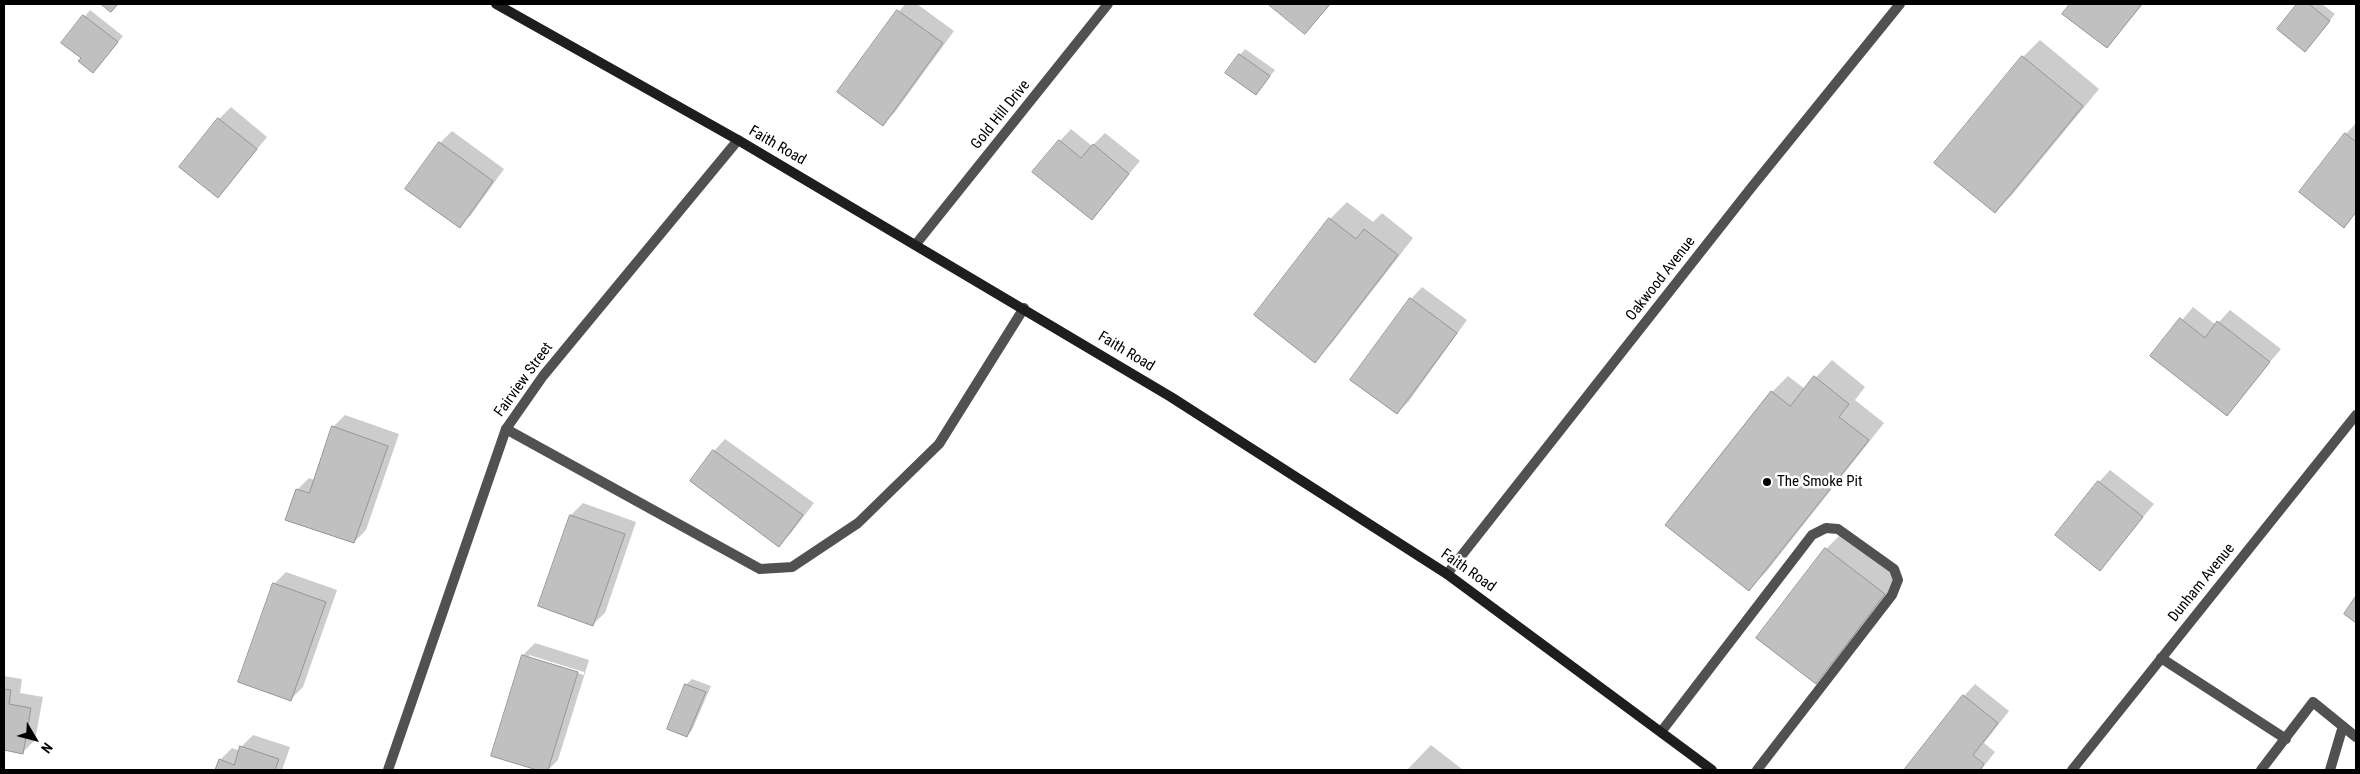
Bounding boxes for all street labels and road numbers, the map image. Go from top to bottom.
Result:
street label: Gold Hill Drive [968,77,1034,153]
street label: Faith Road [745,122,809,170]
street label: Oakwood Avenue [1623,233,1699,325]
street label: Faith Road [1094,328,1158,376]
street label: Fairview Street [491,339,557,421]
street label: Dunham Avenue [2165,540,2239,626]
street label: Faith Road [1437,546,1499,596]

